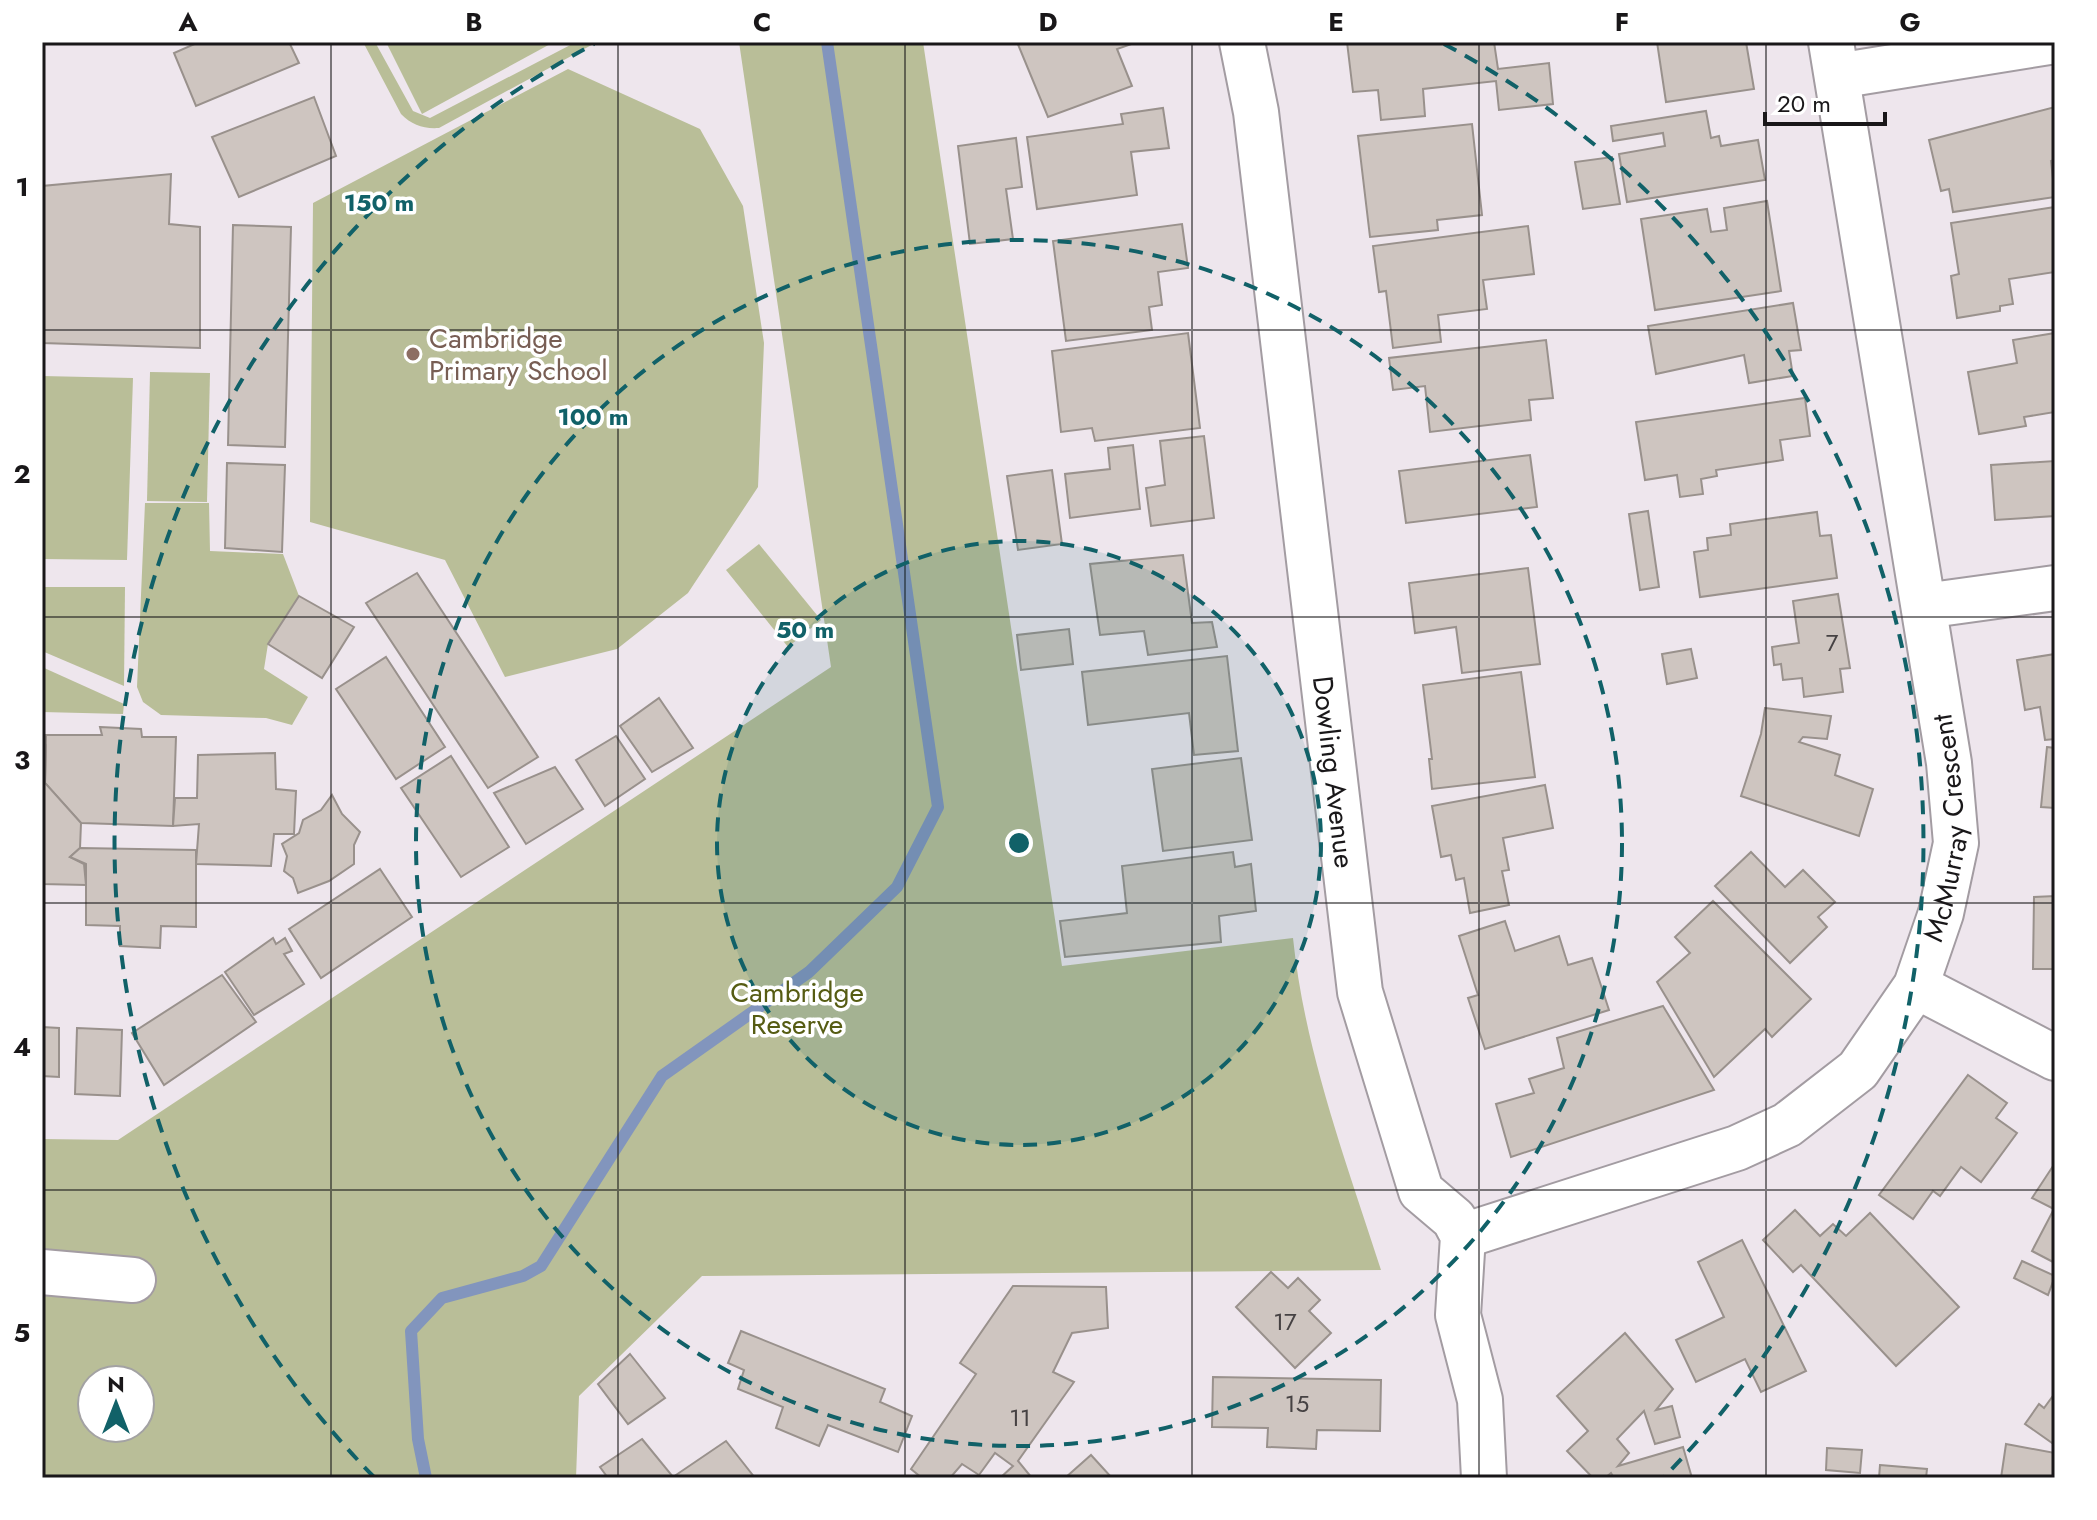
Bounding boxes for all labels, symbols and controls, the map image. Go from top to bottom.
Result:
text: A [177,3,198,41]
text: B [465,3,483,41]
text: C [753,3,771,41]
text: D [1038,3,1058,41]
text: E [1328,3,1344,41]
text: F [1615,3,1629,41]
text: G [1899,3,1921,41]
scale bar [1765,76,1885,126]
text: 20 m [1777,86,1831,121]
text: 1 [15,168,29,206]
text: 150 m [344,185,414,220]
place label: Cambridge Primary School [429,318,608,391]
marker: Cambridge Primary School [404,345,422,363]
text: 100 m [558,399,628,434]
text: 2 [13,455,31,493]
text: 50 m [776,612,834,647]
house number: 7 [1826,625,1839,660]
street label: Dowling Avenue [1302,674,1365,870]
street label: McMurray Crescent [1913,711,1978,947]
text: 3 [14,741,30,779]
centre of rings [1005,829,1033,857]
park label: Cambridge Reserve [730,972,864,1045]
text: 4 [13,1028,31,1066]
house number: 17 [1273,1304,1297,1339]
text: 5 [14,1314,30,1352]
north arrow [76,1364,156,1444]
text: N [107,1368,125,1400]
house number: 15 [1285,1386,1309,1421]
house number: 11 [1009,1400,1031,1435]

